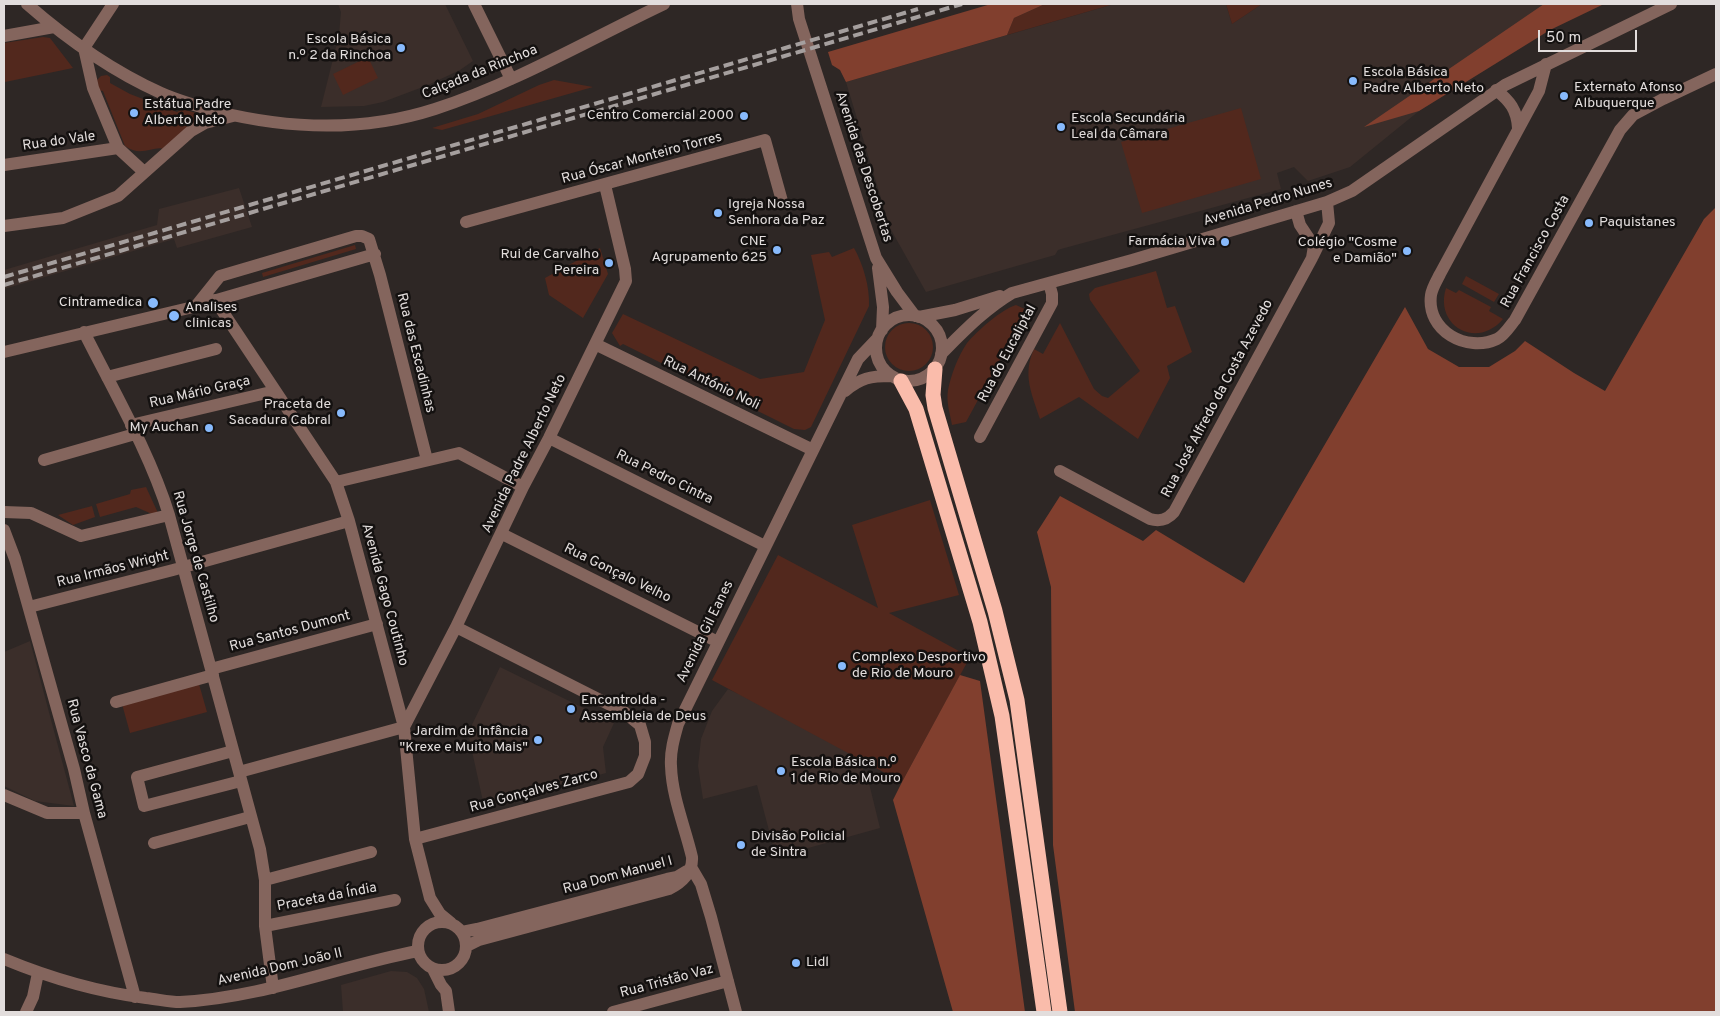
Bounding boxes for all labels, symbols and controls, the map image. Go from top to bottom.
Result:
scale bar [1540,20,1639,52]
text: 50 m [1546,29,1581,48]
place label: Escola Básica n.º 2 da Rinchoa [288,32,391,64]
marker: Escola Básica n.º 2 da Rinchoa [395,42,407,54]
street label: Calçada da Rinchoa [420,42,540,104]
place label: Escola Básica Padre Alberto Neto [1363,65,1484,98]
marker: Escola Básica Padre Alberto Neto [1347,75,1359,87]
place label: Externato Afonso Albuquerque [1574,80,1683,112]
street label: Avenida das Descobertas [831,90,895,244]
marker: Externato Afonso Albuquerque [1558,90,1570,102]
place label: Estátua Padre Alberto Neto [144,97,231,130]
marker: Estátua Padre Alberto Neto [128,107,140,119]
place label: Centro Comercial 2000 [587,108,734,124]
marker: Centro Comercial 2000 [738,110,750,122]
place label: Escola Secundária Leal da Câmara [1071,111,1185,144]
marker: Escola Secundária Leal da Câmara [1055,121,1067,133]
street label: Rua do Vale [21,129,97,155]
street label: Rua Óscar Monteiro Torres [560,129,724,189]
street label: Avenida Pedro Nunes [1201,175,1335,231]
street label: Rua Francisco Costa [1498,193,1574,311]
place label: Igreja Nossa Senhora da Paz [728,197,825,230]
marker: Igreja Nossa Senhora da Paz [712,207,724,219]
place label: Paquistanes [1599,215,1676,231]
marker: Paquistanes [1583,217,1595,229]
place label: CNE Agrupamento 625 [651,234,767,266]
place label: Farmácia Viva [1128,234,1215,250]
place label: Colégio "Cosme e Damião" [1298,235,1397,268]
marker: Farmácia Viva [1219,236,1231,248]
marker: CNE Agrupamento 625 [771,244,783,256]
marker: Colégio "Cosme e Damião" [1401,245,1413,257]
place label: Rui de Carvalho Pereira [500,247,599,280]
marker: Rui de Carvalho Pereira [603,257,615,269]
street label: Rua das Escadinhas [392,291,438,415]
place label: Cintramedica [59,295,142,311]
marker: Cintramedica [146,296,160,310]
street label: Rua José Alfredo da Costa Azevedo [1159,297,1277,501]
place label: Analises clinicas [185,300,237,332]
street label: Rua do Eucaliptal [975,302,1041,406]
marker: Analises clinicas [167,309,181,323]
street label: Rua António Noli [660,353,762,415]
street label: Avenida Padre Alberto Neto [479,372,571,536]
street label: Rua Mário Graça [148,373,252,413]
place label: Praceta de Sacadura Cabral [229,397,331,430]
marker: Praceta de Sacadura Cabral [335,407,347,419]
place label: My Auchan [129,420,199,436]
marker: My Auchan [203,422,215,434]
street label: Rua Pedro Cintra [613,447,715,509]
street label: Rua Jorge de Castilho [168,489,222,625]
street label: Avenida Gago Coutinho [357,522,411,668]
street label: Rua Gonçalo Velho [561,541,673,607]
street label: Rua Irmãos Wright [55,548,171,592]
street label: Avenida Gil Eanes [674,578,738,686]
street label: Rua Santos Dumont [228,608,352,656]
place label: Complexo Desportivo de Rio de Mouro [852,650,986,682]
marker: Complexo Desportivo de Rio de Mouro [836,660,848,672]
place label: EncontroIda - Assembleia de Deus [581,693,706,726]
street label: Rua Vasco da Gama [62,697,110,821]
marker: EncontroIda - Assembleia de Deus [565,703,577,715]
place label: Jardim de Infância "Krexe e Muito Mais" [400,724,528,756]
marker: Jardim de Infância "Krexe e Muito Mais" [532,734,544,746]
place label: Escola Básica n.º 1 de Rio de Mouro [791,755,901,788]
marker: Escola Básica n.º 1 de Rio de Mouro [775,765,787,777]
street label: Rua Gonçalves Zarco [468,767,600,817]
place label: Divisão Policial de Sintra [751,829,845,862]
marker: Divisão Policial de Sintra [735,839,747,851]
street label: Rua Dom Manuel I [561,853,675,899]
street label: Praceta da Índia [276,880,378,916]
street label: Avenida Dom João II [216,945,344,991]
place label: Lidl [806,955,829,971]
marker: Lidl [790,957,802,969]
street label: Rua Tristão Vaz [618,961,716,1003]

